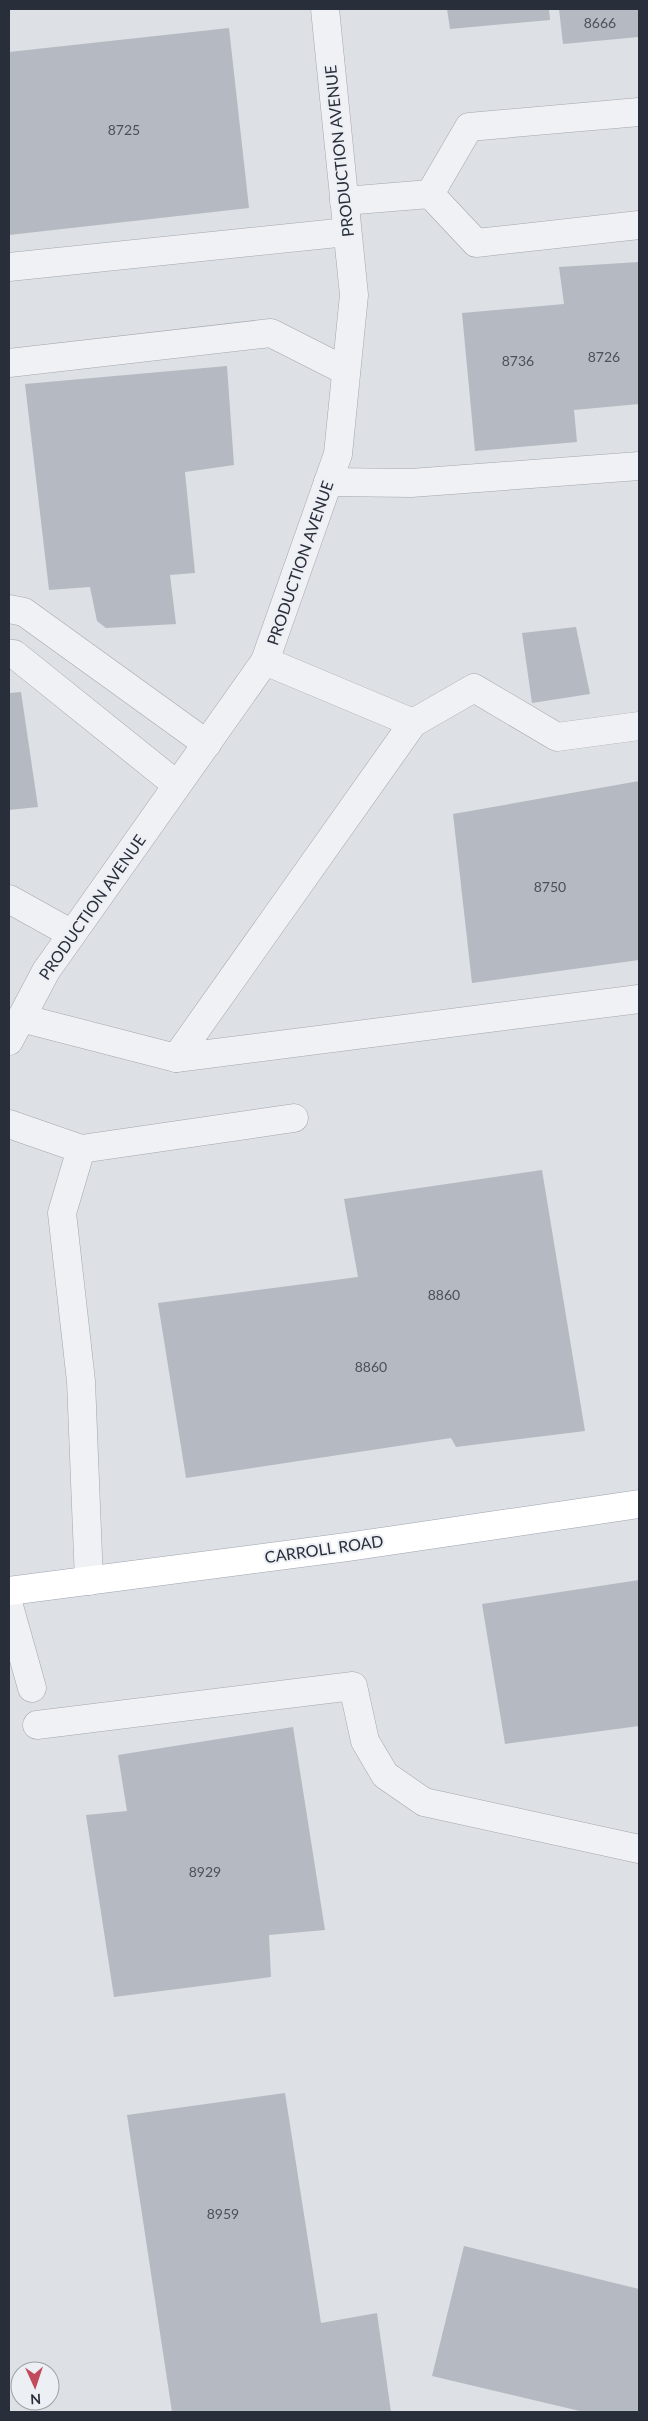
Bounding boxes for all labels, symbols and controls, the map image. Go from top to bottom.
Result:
house number: 8666 [584,14,616,31]
street label: PRODUCTION AVENUE [320,64,357,238]
house number: 8725 [108,121,140,138]
house number: 8726 [588,348,620,365]
house number: 8736 [502,352,534,369]
street label: PRODUCTION AVENUE [262,478,337,648]
street label: PRODUCTION AVENUE [34,831,149,983]
house number: 8750 [534,878,566,895]
house number: 8860 [428,1286,460,1303]
house number: 8860 [355,1358,387,1375]
street label: CARROLL ROAD [263,1531,385,1566]
house number: 8929 [189,1863,221,1880]
house number: 8959 [207,2205,239,2222]
north arrow [10,2361,60,2411]
text: N [30,2391,42,2408]

